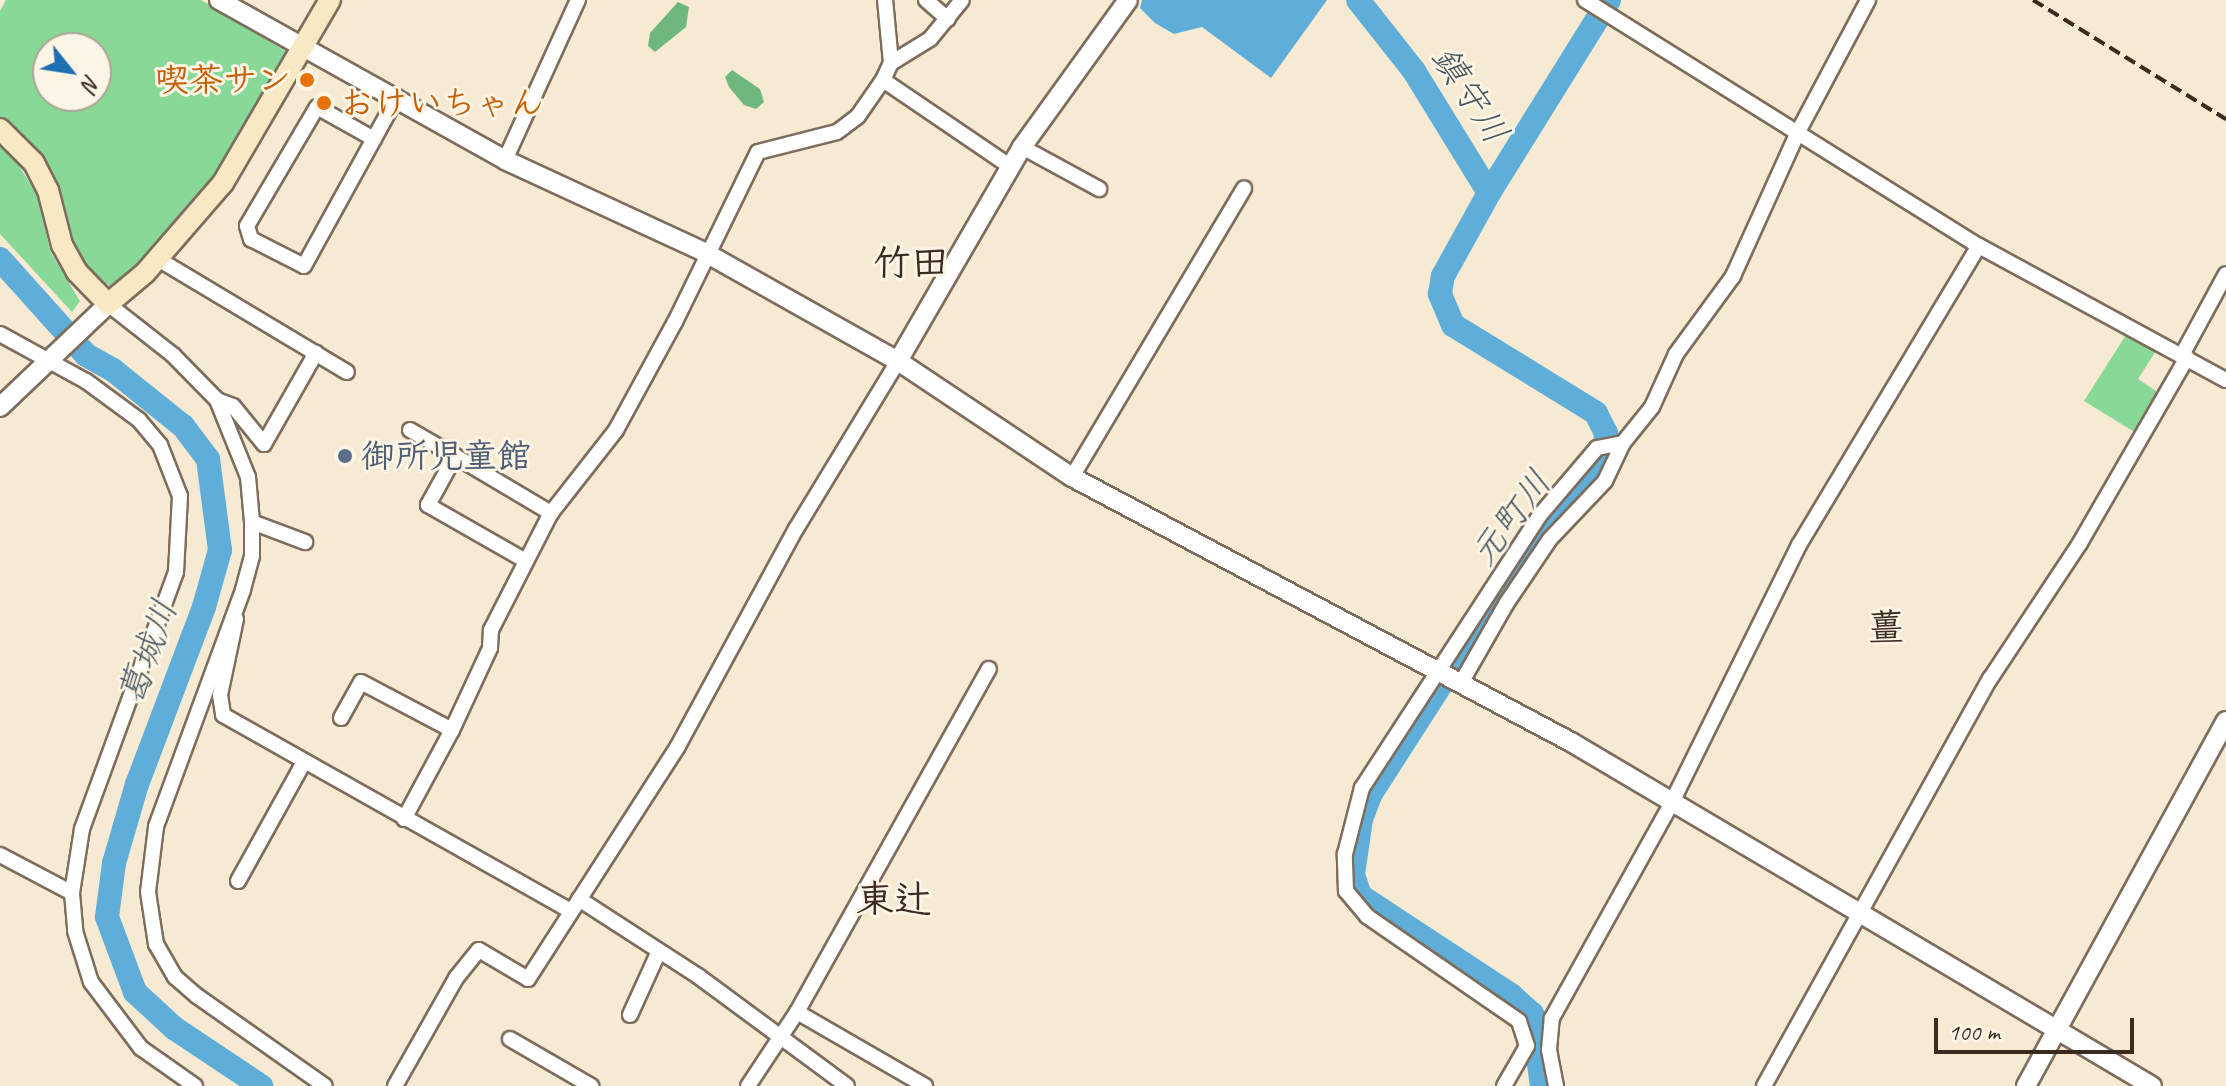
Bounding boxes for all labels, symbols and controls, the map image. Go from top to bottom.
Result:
north arrow [32,32,112,112]
water label: 鎮守川 [1422,38,1518,152]
place label: 喫茶サン [155,60,291,100]
text: N [76,70,107,96]
marker: 喫茶サン [298,71,316,89]
place label: おけいちゃん [340,83,544,123]
marker: おけいちゃん [315,94,333,112]
district label: 竹田 [873,240,949,286]
place label: 御所児童館 [361,436,531,476]
marker: 御所児童館 [336,447,354,465]
water label: 元町川 [1461,462,1561,574]
water label: 葛城川 [109,594,187,710]
district label: 薑 [1868,606,1904,650]
district label: 東辻 [856,877,932,923]
scale bar [1938,1002,2138,1052]
text: 100 m [1948,1017,2000,1047]

